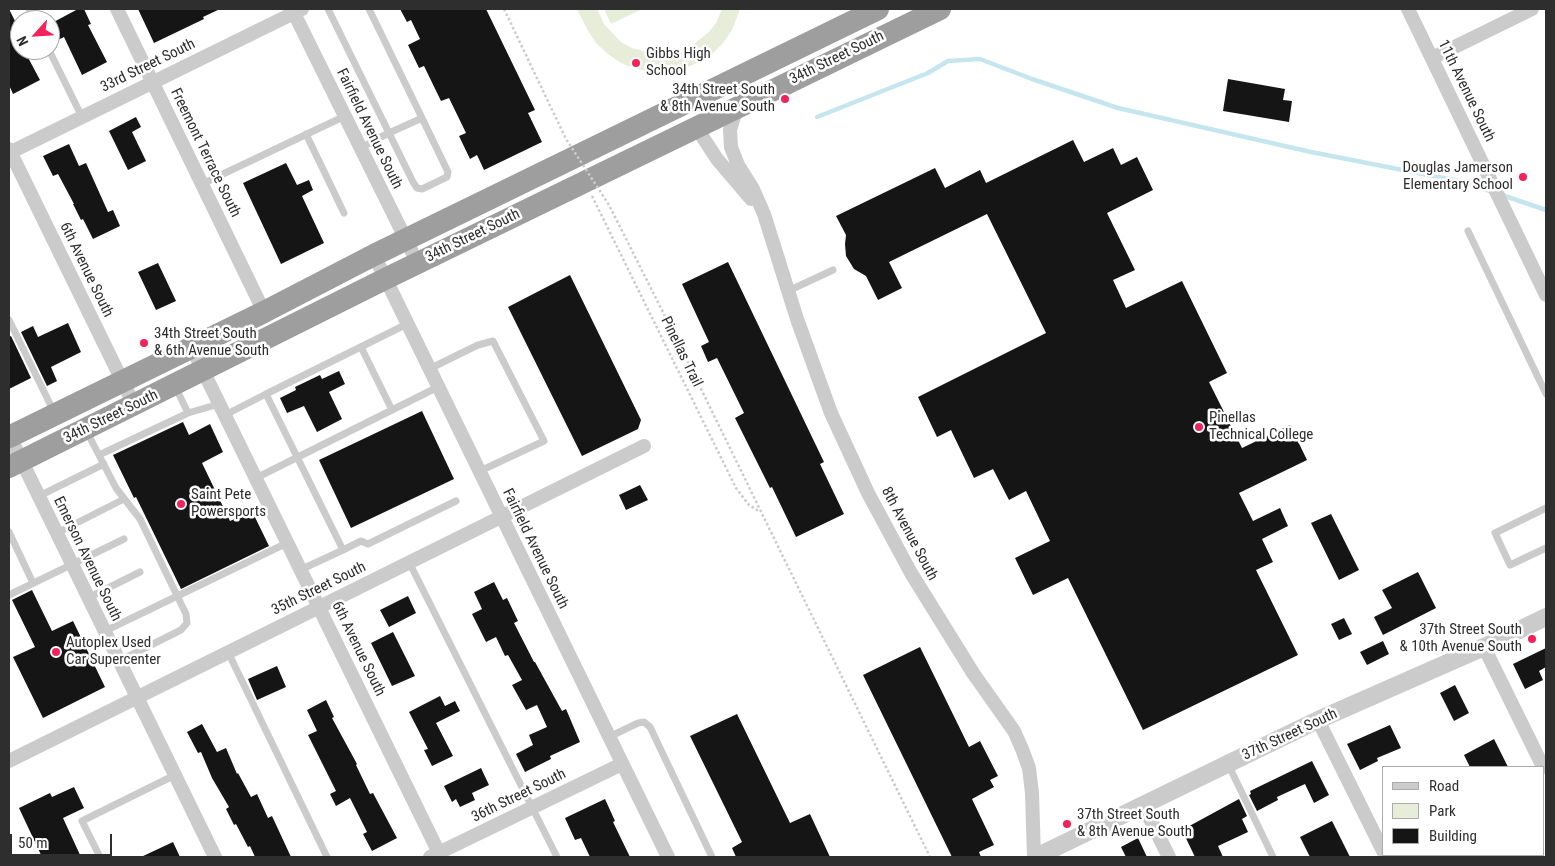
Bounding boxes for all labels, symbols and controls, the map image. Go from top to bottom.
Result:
north arrow [10,10,60,60]
street label: 34th Street South [787,27,887,89]
text: N [13,34,31,49]
street label: 33rd Street South [98,35,198,97]
street label: 11th Avenue South [1434,37,1498,145]
place label: Gibbs High School [646,45,711,80]
marker: Gibbs High School [630,57,642,69]
street label: Fairfield Avenue South [332,66,406,192]
place label: 34th Street South & 8th Avenue South [660,81,775,116]
street label: Freemont Terrace South [166,86,244,220]
marker: 34th Street South & 8th Avenue South [779,93,791,105]
place label: Douglas Jamerson Elementary School [1402,159,1513,194]
marker: Douglas Jamerson Elementary School [1517,171,1529,183]
street label: 34th Street South [423,205,523,267]
street label: 6th Avenue South [55,220,117,320]
street label: Pinellas Trail [656,314,706,390]
place label: 34th Street South & 6th Avenue South [154,325,269,360]
marker: 34th Street South & 6th Avenue South [138,337,150,349]
street label: 34th Street South [61,386,161,448]
place label: Pinellas Technical College [1209,409,1313,444]
marker: Pinellas Technical College [1193,421,1205,433]
street label: 8th Avenue South [877,484,941,584]
place label: Saint Pete Powersports [191,486,266,521]
street label: Fairfield Avenue South [498,486,572,612]
street label: Emerson Avenue South [49,494,125,624]
marker: Saint Pete Powersports [175,498,187,510]
street label: 35th Street South [269,558,369,620]
street label: 6th Avenue South [327,599,389,699]
place label: 37th Street South & 10th Avenue South [1400,621,1522,656]
marker: 37th Street South & 10th Avenue South [1526,633,1538,645]
place label: Autoplex Used Car Supercenter [66,634,161,669]
marker: Autoplex Used Car Supercenter [50,646,62,658]
street label: 37th Street South [1240,705,1340,765]
street label: 36th Street South [469,765,569,827]
legend [1382,766,1545,856]
text: Road [1429,777,1459,795]
text: Park [1429,802,1456,820]
place label: 37th Street South & 8th Avenue South [1077,806,1192,841]
marker: 37th Street South & 8th Avenue South [1061,818,1073,830]
scale bar [12,824,115,856]
text: Building [1429,827,1477,845]
text: 50 m [18,834,48,852]

